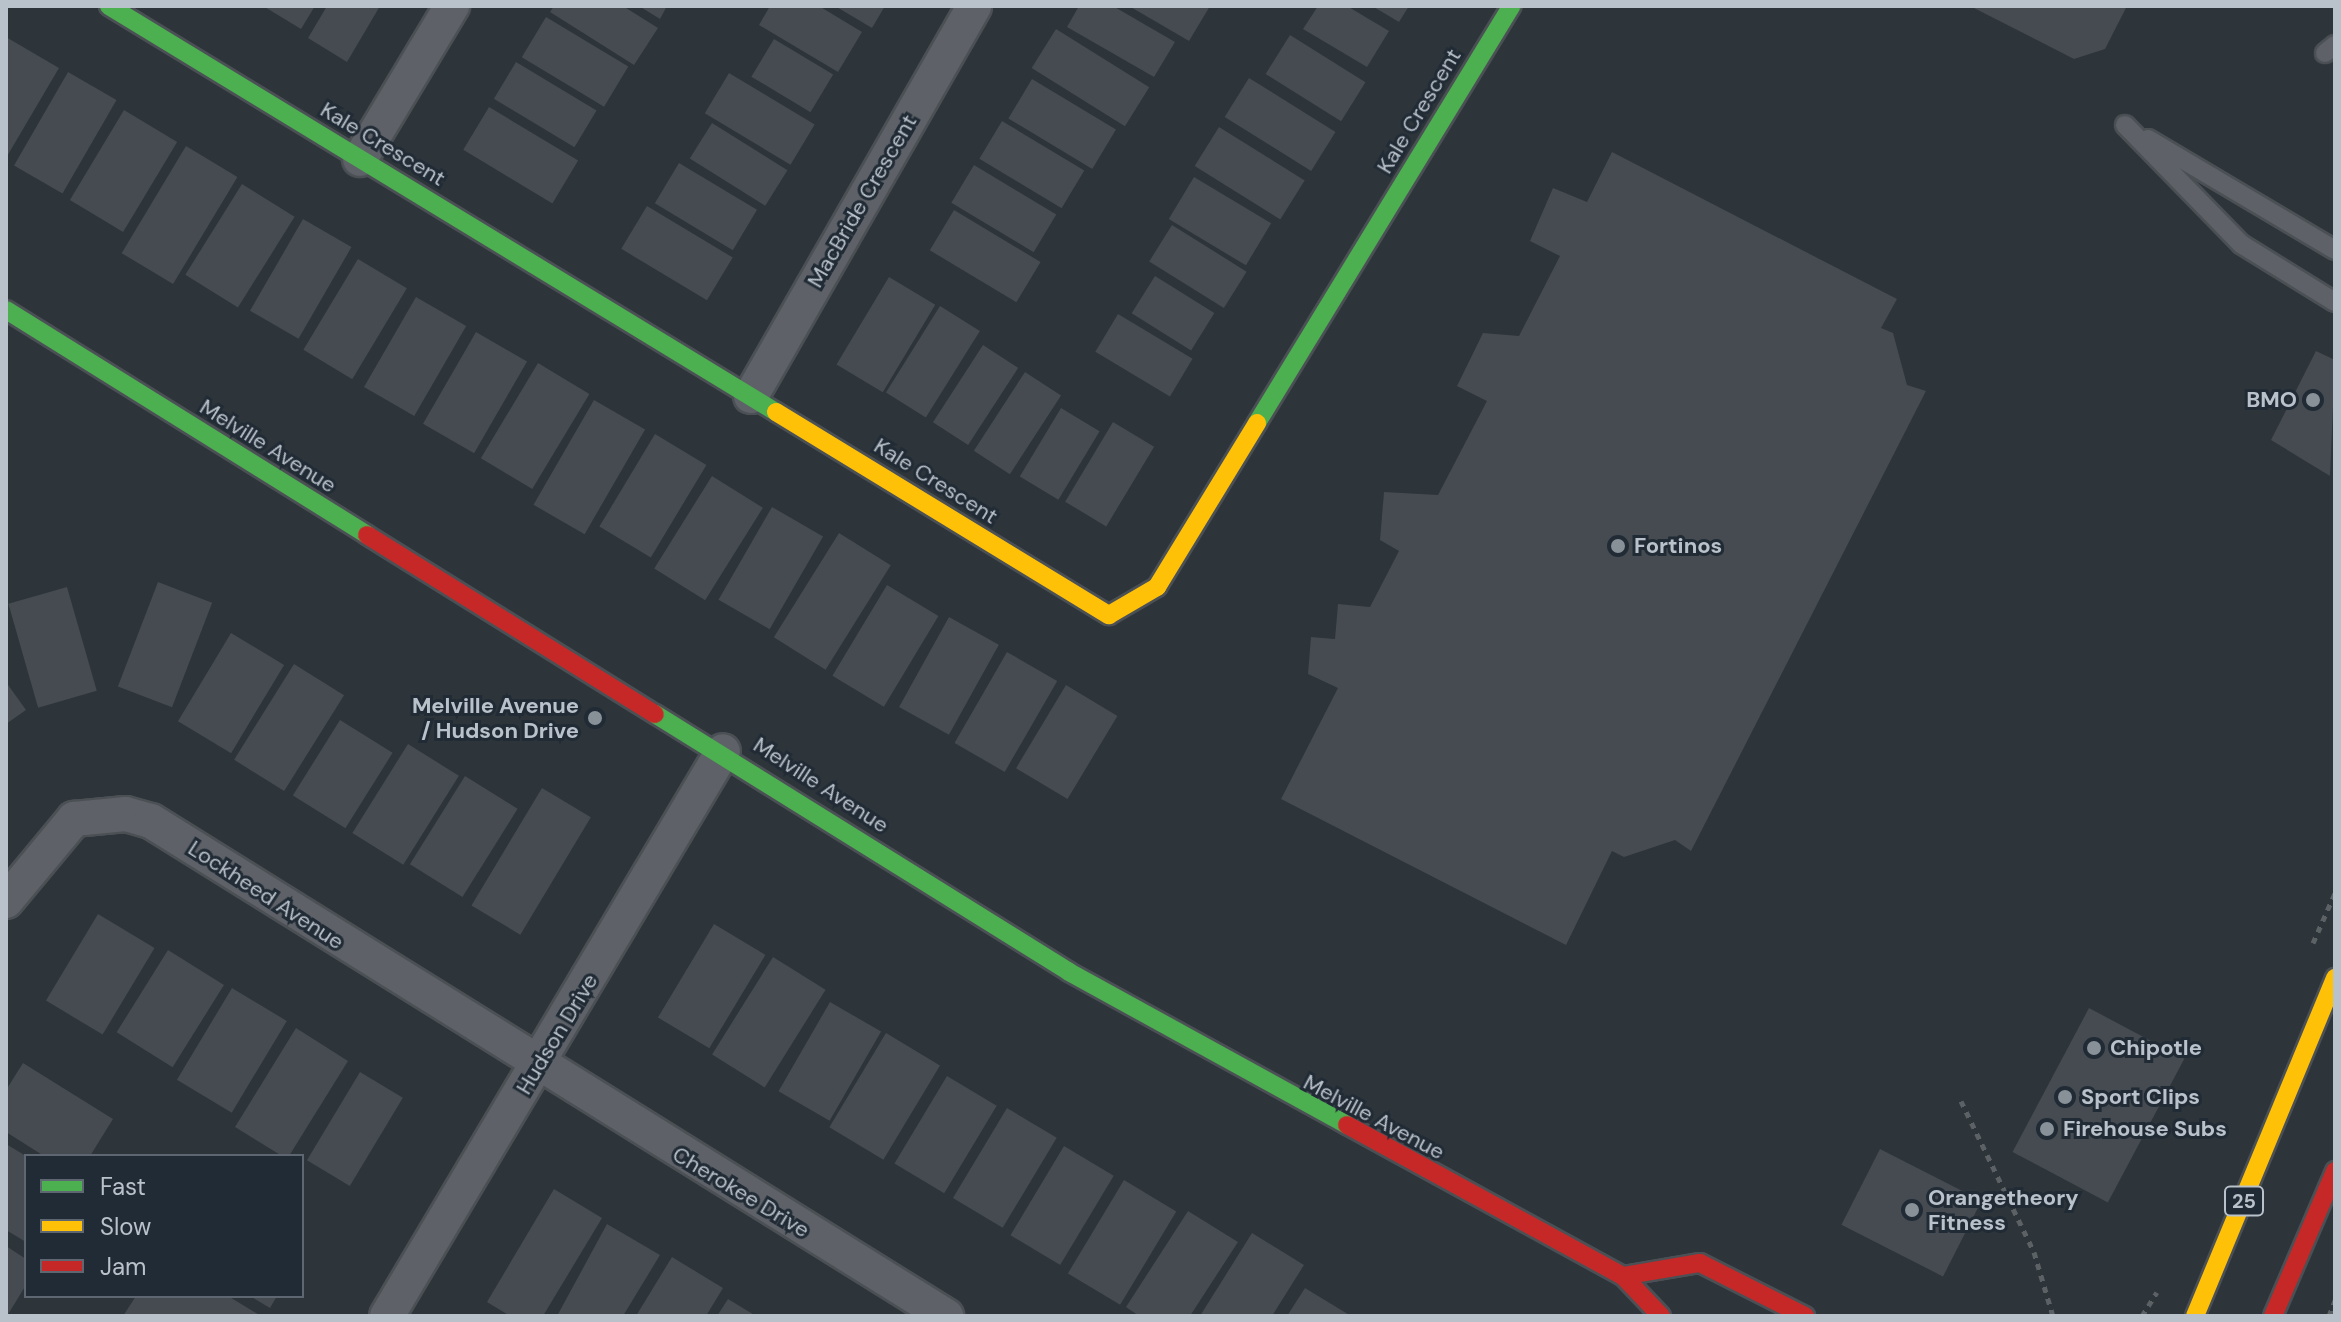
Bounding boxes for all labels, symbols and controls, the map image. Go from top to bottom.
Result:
street label: Kale Crescent [1371,44,1467,178]
street label: Kale Crescent [316,96,450,192]
street label: MacBride Crescent [802,110,922,292]
place label: BMO [2246,387,2297,413]
marker: BMO [2304,391,2322,409]
street label: Melville Avenue [195,394,341,498]
street label: Kale Crescent [869,432,1003,530]
place label: Fortinos [1634,533,1722,559]
marker: Fortinos [1609,537,1627,555]
place label: Melville Avenue / Hudson Drive [412,692,579,744]
marker: Melville Avenue / Hudson Drive [586,709,604,727]
street label: Melville Avenue [749,732,893,838]
street label: Lockheed Avenue [183,835,349,955]
street label: Hudson Drive [511,969,603,1099]
place label: Chipotle [2110,1035,2202,1061]
marker: Chipotle [2085,1039,2103,1057]
street label: Melville Avenue [1299,1069,1449,1165]
place label: Sport Clips [2081,1084,2200,1110]
marker: Sport Clips [2056,1088,2074,1106]
place label: Firehouse Subs [2063,1116,2227,1142]
marker: Firehouse Subs [2038,1120,2056,1138]
street label: Cherokee Drive [668,1141,814,1243]
legend [24,1154,304,1298]
text: Fast [100,1171,146,1202]
place label: Orangetheory Fitness [1928,1184,2079,1236]
road number: 25 [2224,1185,2264,1217]
marker: Orangetheory Fitness [1903,1201,1921,1219]
text: Slow [100,1211,151,1242]
text: Jam [100,1251,146,1282]

